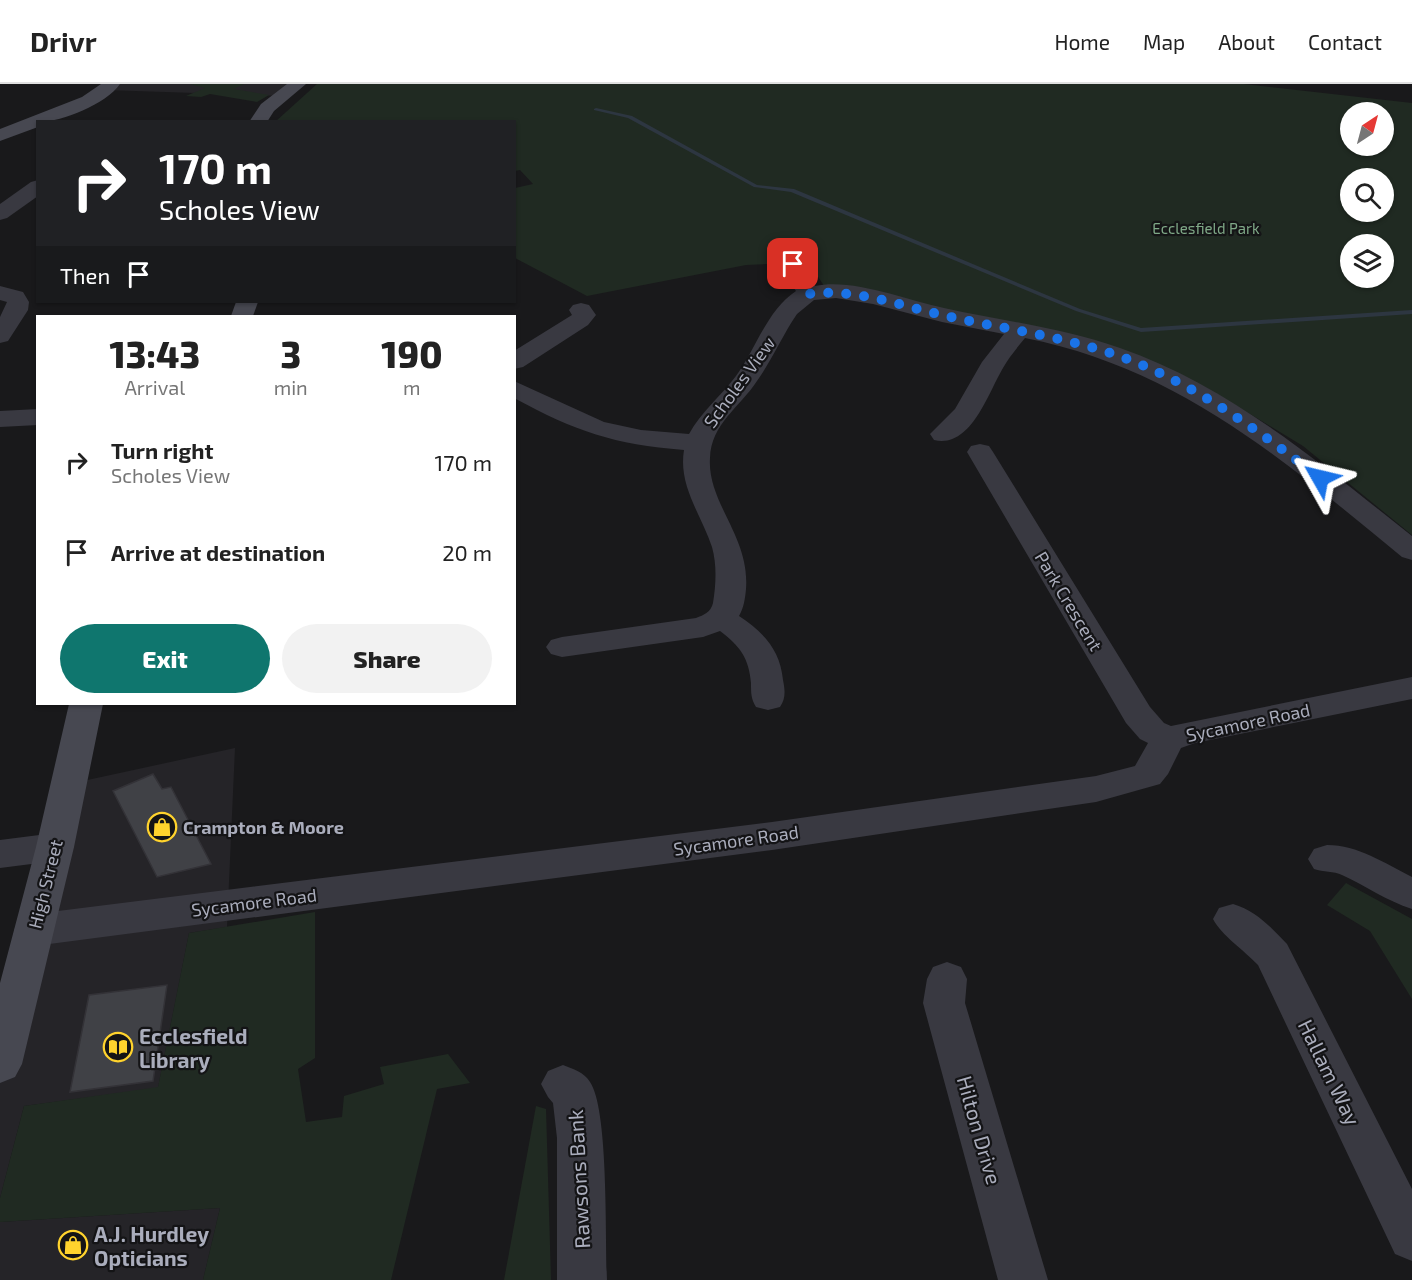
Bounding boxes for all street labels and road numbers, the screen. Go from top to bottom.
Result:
street label: Scholes View [699,332,780,432]
street label: Park Crescent [1031,547,1107,655]
street label: Sycamore Road [1184,698,1312,746]
street label: Sycamore Road [672,820,800,860]
street label: High Street [23,837,67,931]
street label: Sycamore Road [190,883,318,921]
street label: Hallam Way [1294,1015,1366,1129]
street label: Hilton Drive [953,1073,1007,1187]
street label: Rawsons Bank [562,1108,594,1249]

